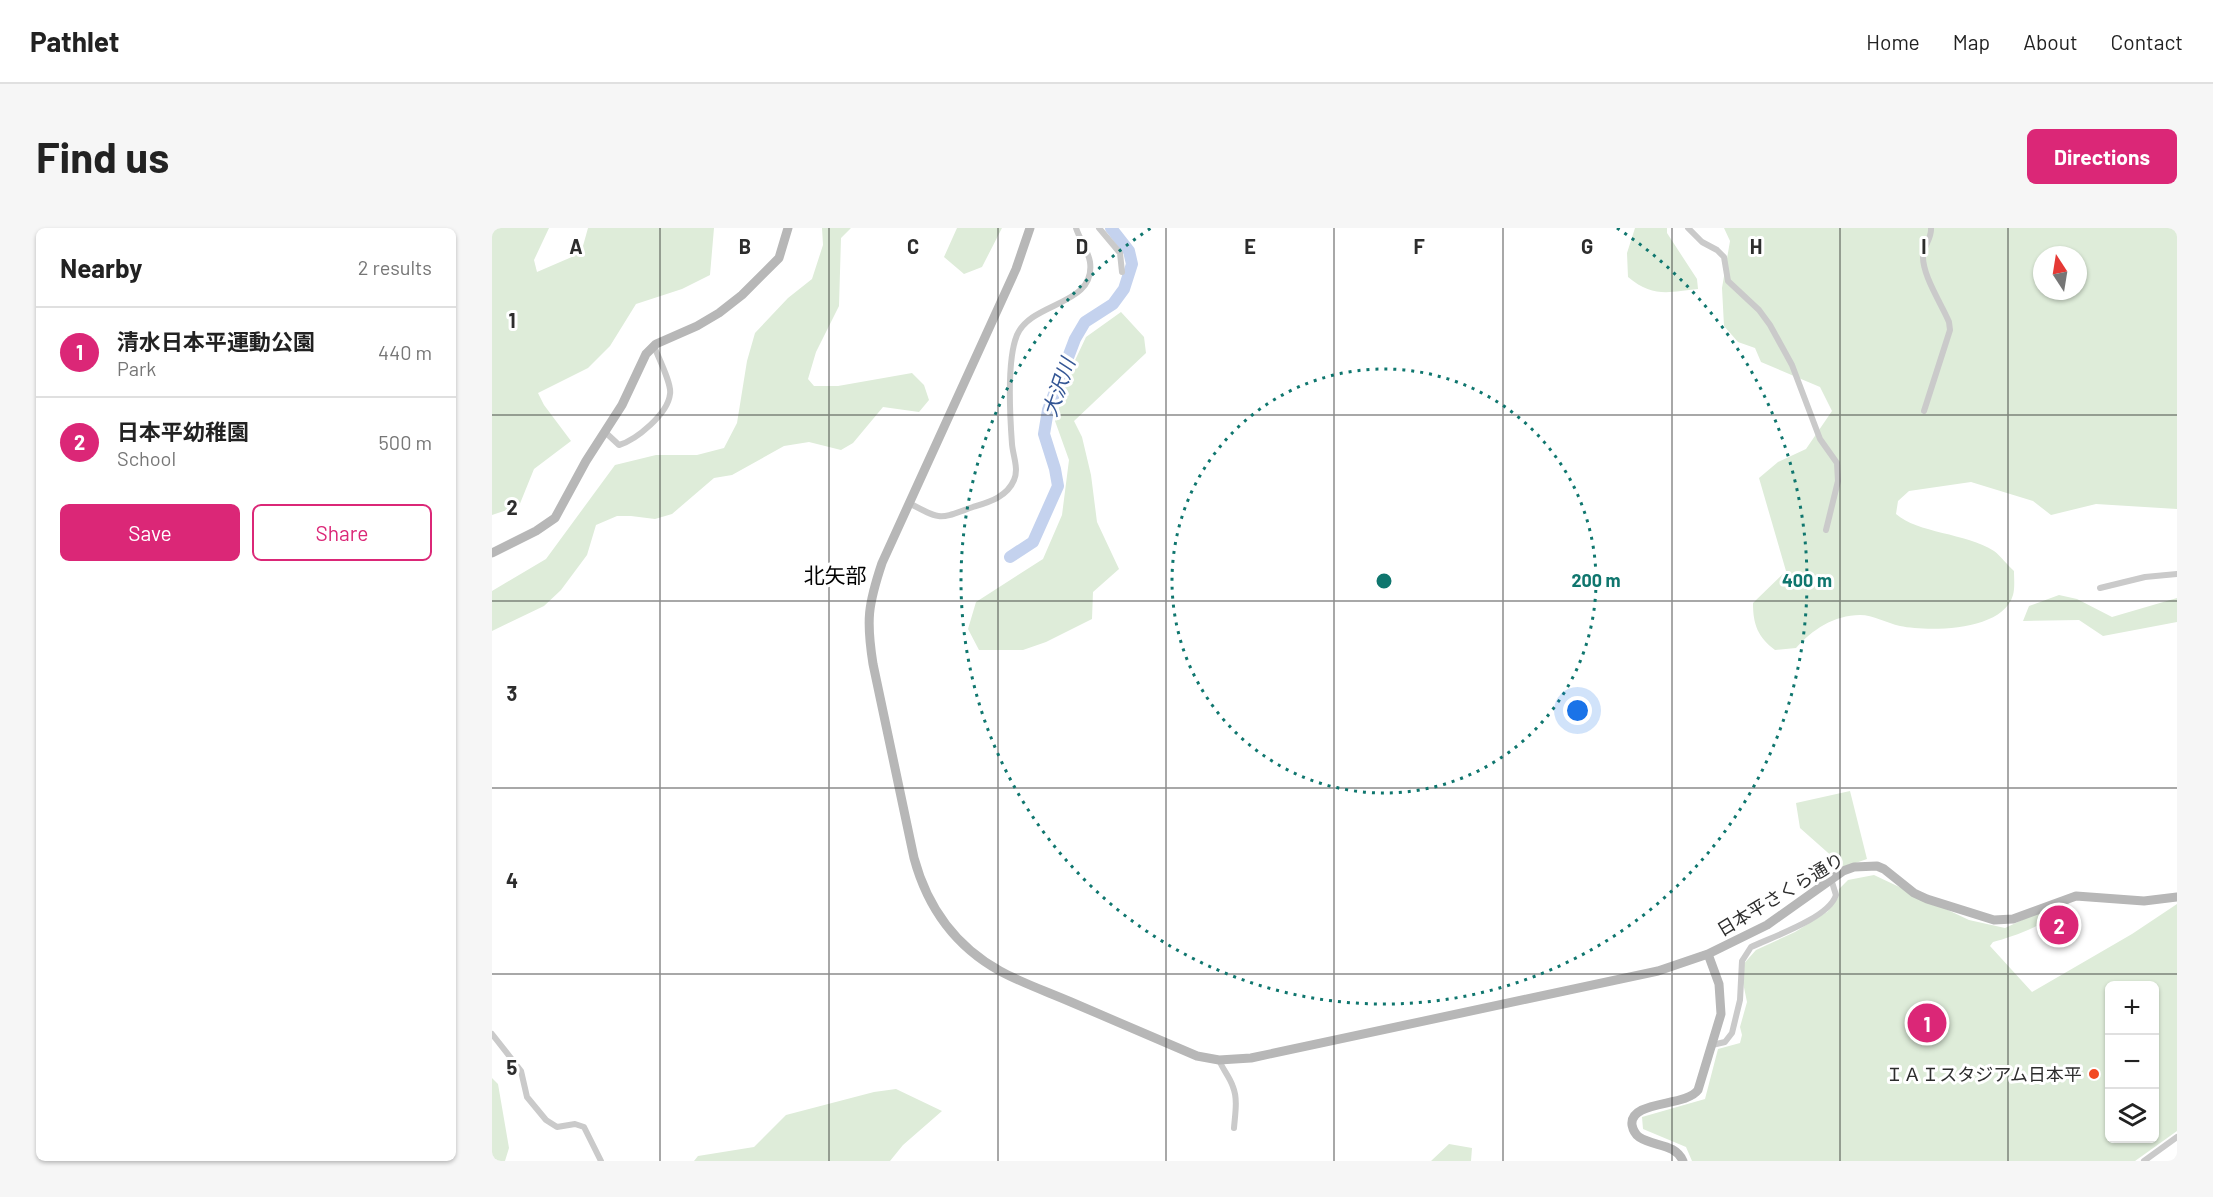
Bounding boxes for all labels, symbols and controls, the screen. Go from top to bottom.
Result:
text: Pathlet [30,24,119,58]
text: Home [1866,29,1920,54]
text: Map [1953,29,1990,54]
text: About [2023,29,2078,54]
text: Contact [2111,29,2183,54]
button: Directions [2027,129,2177,184]
text: Find us [36,131,169,181]
text: A [569,234,583,258]
text: B [739,234,751,258]
text: C [907,234,919,258]
text: D [1076,234,1088,258]
text: E [1244,234,1256,258]
text: F [1413,234,1425,258]
text: G [1581,234,1593,258]
text: H [1750,234,1762,258]
text: I [1921,234,1927,258]
north arrow [2033,246,2087,300]
text: Nearby [60,252,142,283]
text: 2 results [358,255,432,279]
text: 1 [508,308,516,332]
text: 清水日本平運動公園 [117,328,315,354]
text: 1 [76,340,83,364]
text: 440 m [378,340,432,364]
water label: 大沢川 [1037,353,1080,419]
text: Park [117,356,156,380]
text: 日本平幼稚園 [117,418,249,444]
text: 2 [74,430,85,454]
text: 500 m [379,430,432,454]
text: School [117,446,176,470]
text: 2 [506,495,518,519]
button: Save [60,504,240,561]
button: Share [252,504,432,561]
district label: 北矢部 [804,562,867,587]
text: 200 m [1571,569,1621,591]
text: 400 m [1782,569,1832,591]
centre of rings [1374,571,1394,591]
text: 3 [507,681,517,705]
your location [1563,696,1592,725]
street label: 日本平さくら通り [1713,847,1847,941]
text: 4 [506,868,518,892]
pin: 2 [2040,902,2078,948]
map controls [2105,981,2159,1143]
button: + [2105,981,2159,1035]
pin: 1 [1908,1000,1946,1046]
button: − [2105,1035,2159,1089]
text: 5 [507,1055,518,1079]
place label: ＩＡＩスタジアム日本平 [1885,1063,2082,1085]
marker: ＩＡＩスタジアム日本平 [2087,1067,2101,1081]
button: layers [2105,1089,2159,1143]

